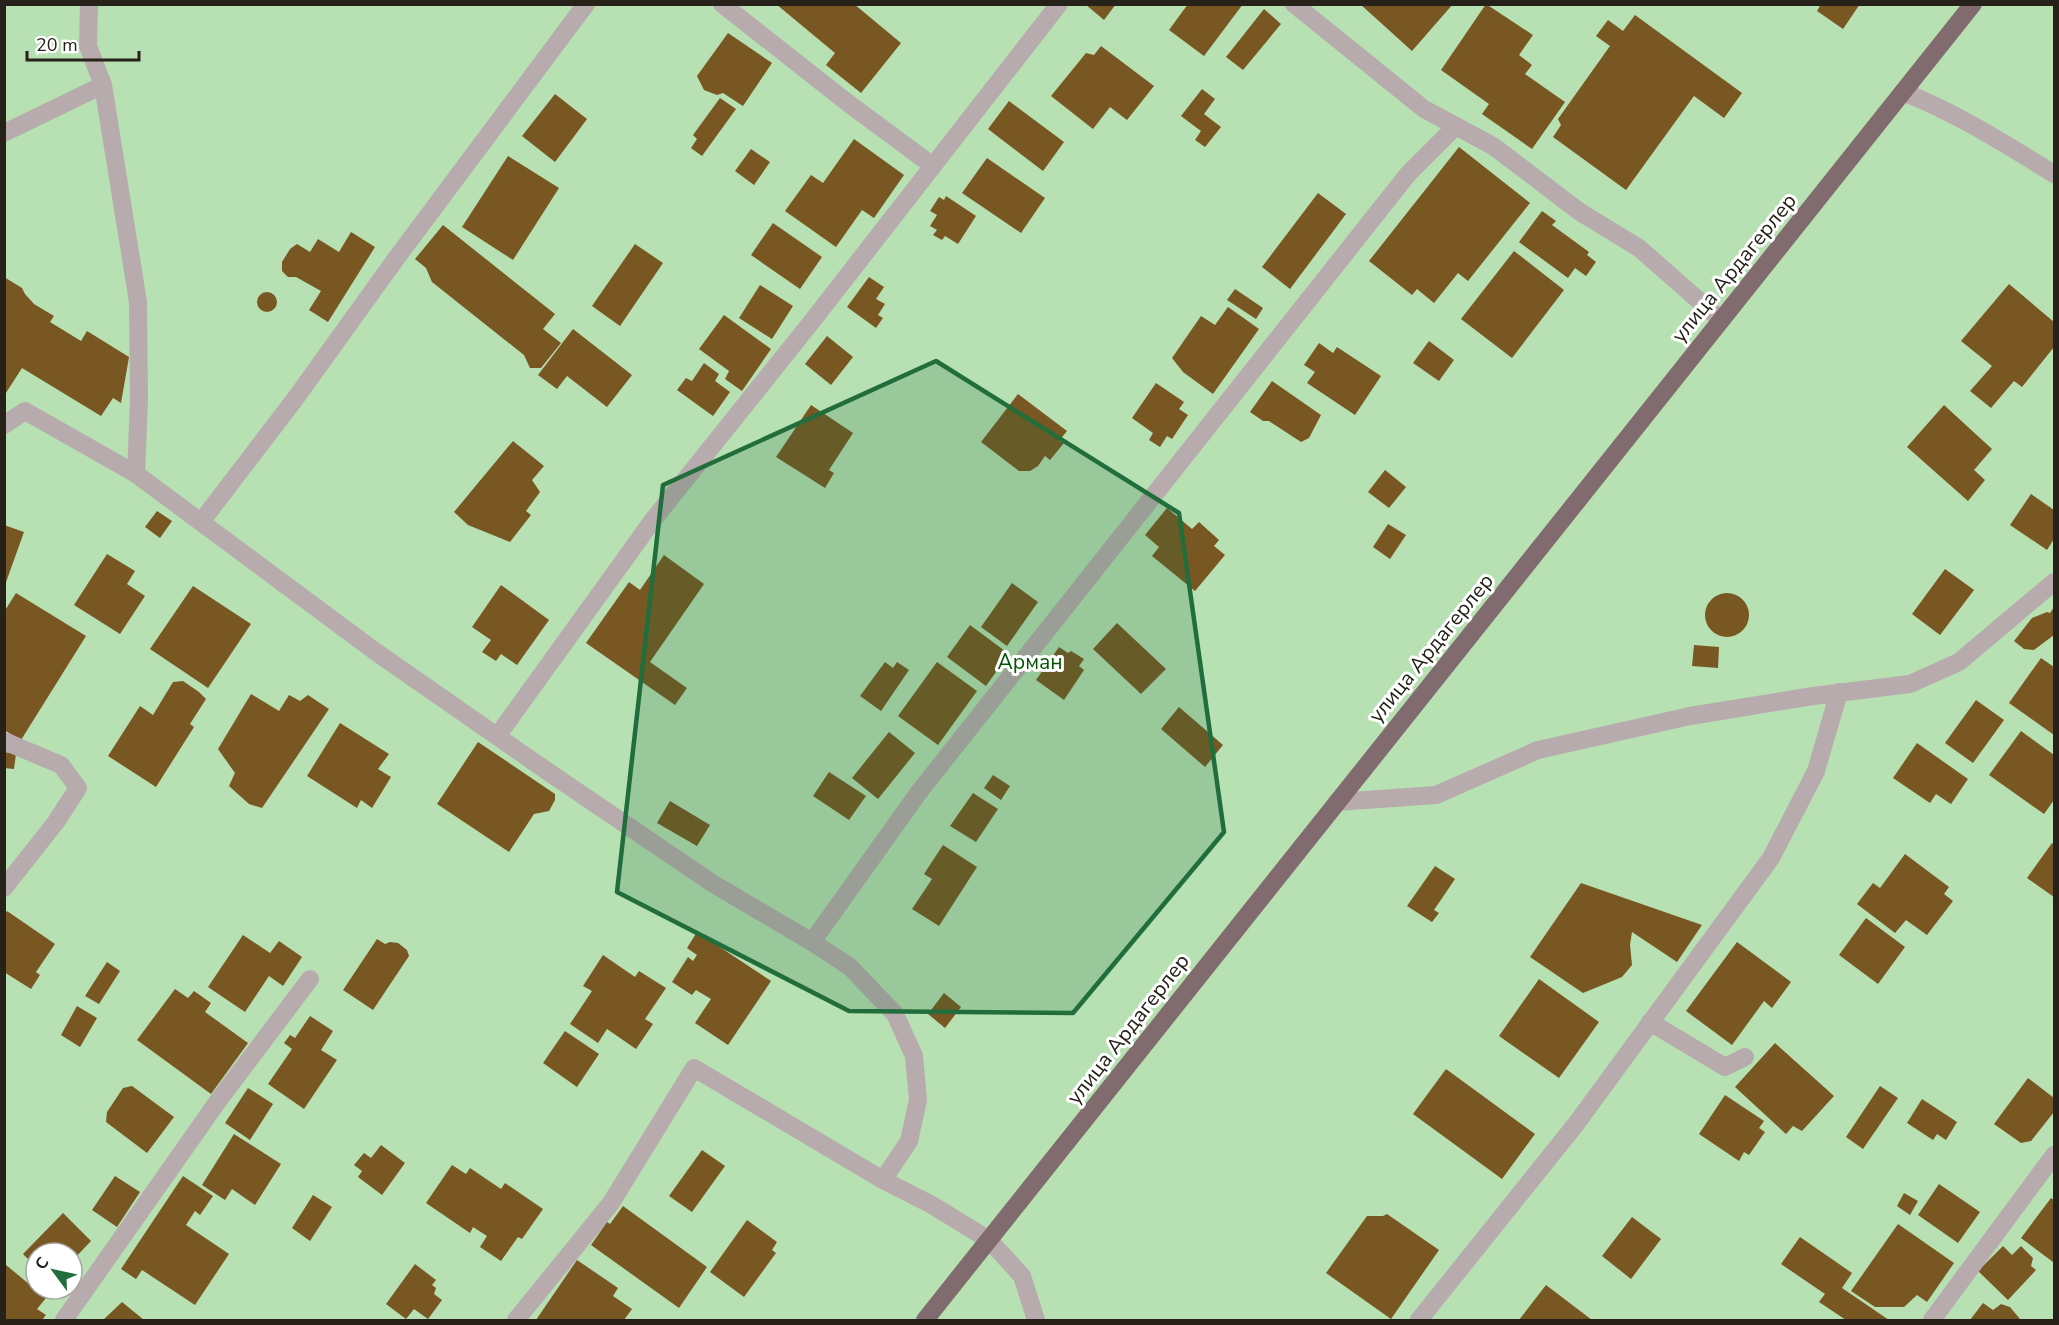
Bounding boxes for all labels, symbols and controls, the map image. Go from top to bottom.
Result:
scale bar [27,24,140,62]
text: 20 m [36,33,78,57]
street label: улица Ардагерлер [1665,188,1803,348]
street label: улица Ардагерлер [1362,568,1500,728]
park label: Арман [997,648,1063,676]
street label: улица Ардагерлер [1060,948,1196,1110]
north arrow [24,1241,84,1301]
text: С [30,1253,55,1274]

